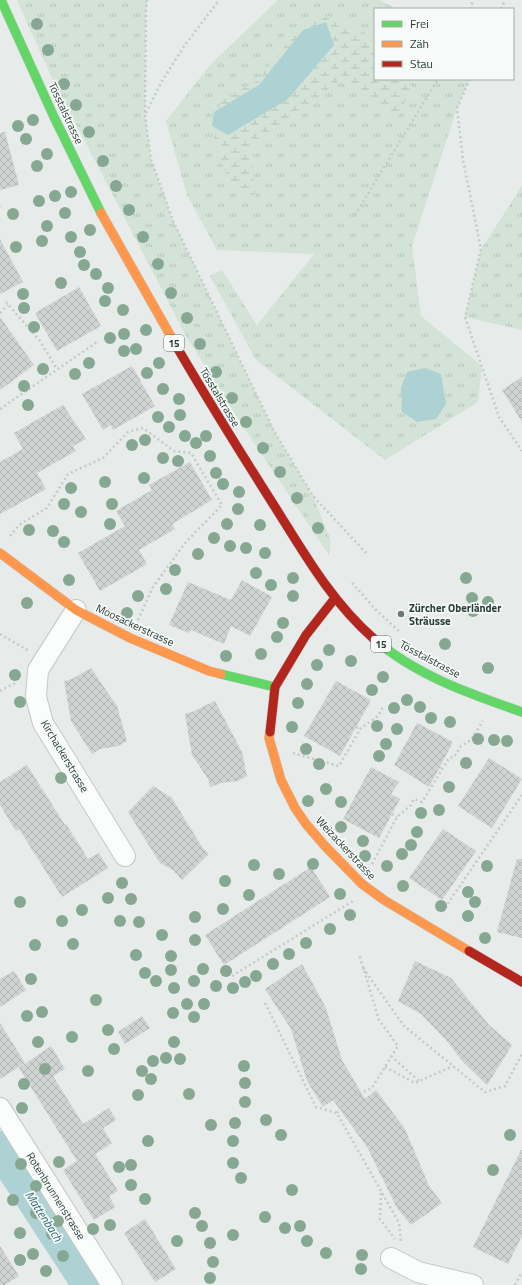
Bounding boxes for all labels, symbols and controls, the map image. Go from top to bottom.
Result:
legend [374,8,514,80]
text: Frei [410,14,429,33]
text: Zäh [410,34,429,53]
text: Stau [410,54,433,73]
street label: Tösstalstrasse [45,79,88,147]
road number: 15 [164,335,184,351]
street label: Tösstalstrasse [196,364,244,430]
street label: Moosackerstrasse [93,600,177,650]
place label: Zürcher Oberländer Sträusse [409,600,501,629]
marker: Zürcher Oberländer Sträusse [396,609,406,619]
road number: 15 [371,636,391,652]
street label: Tösstalstrasse [397,636,464,682]
street label: Kirchackerstrasse [37,717,93,796]
street label: Weizackerstrasse [312,813,380,884]
street label: Rotenbrunnenstrasse [23,1149,90,1243]
water label: Mattenbach [20,1187,68,1246]

